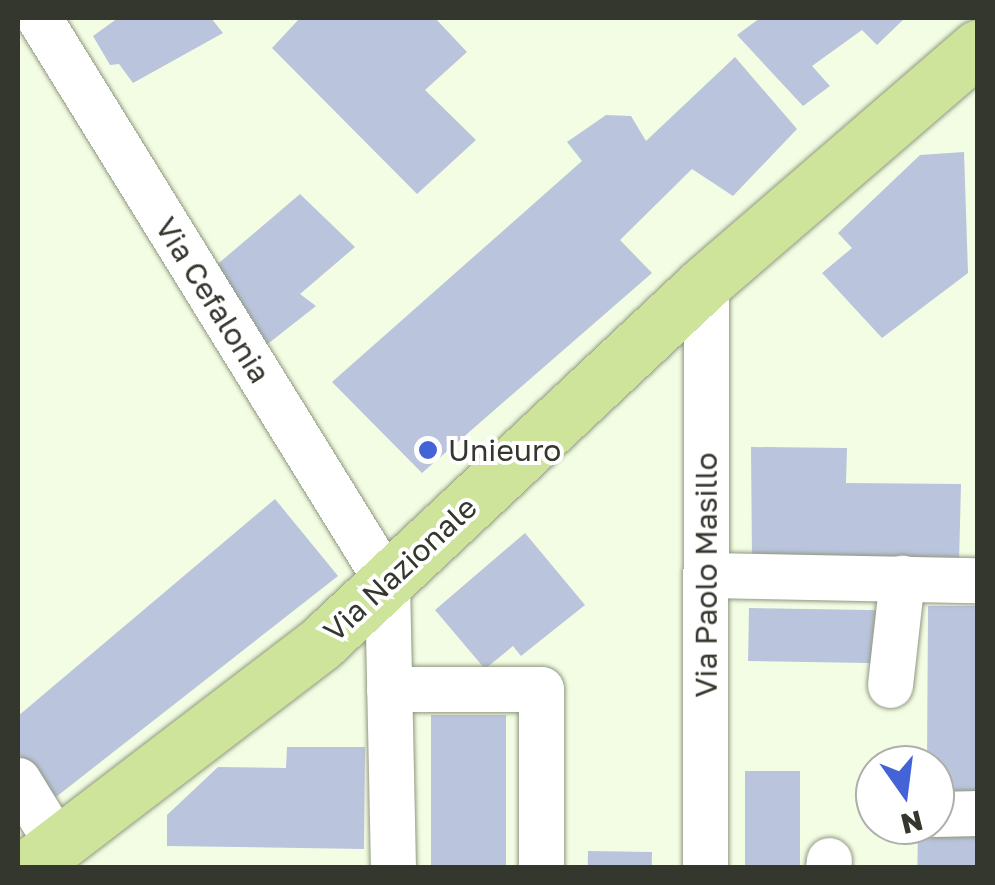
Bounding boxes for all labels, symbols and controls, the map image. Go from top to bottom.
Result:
street label: Via Cefalonia [148,211,278,389]
place label: Unieuro [448,432,561,468]
marker: Unieuro [417,439,439,461]
street label: Via Paolo Masillo [688,452,724,698]
street label: Via Nazionale [316,489,484,649]
north arrow [855,745,955,845]
text: N [898,804,926,841]

